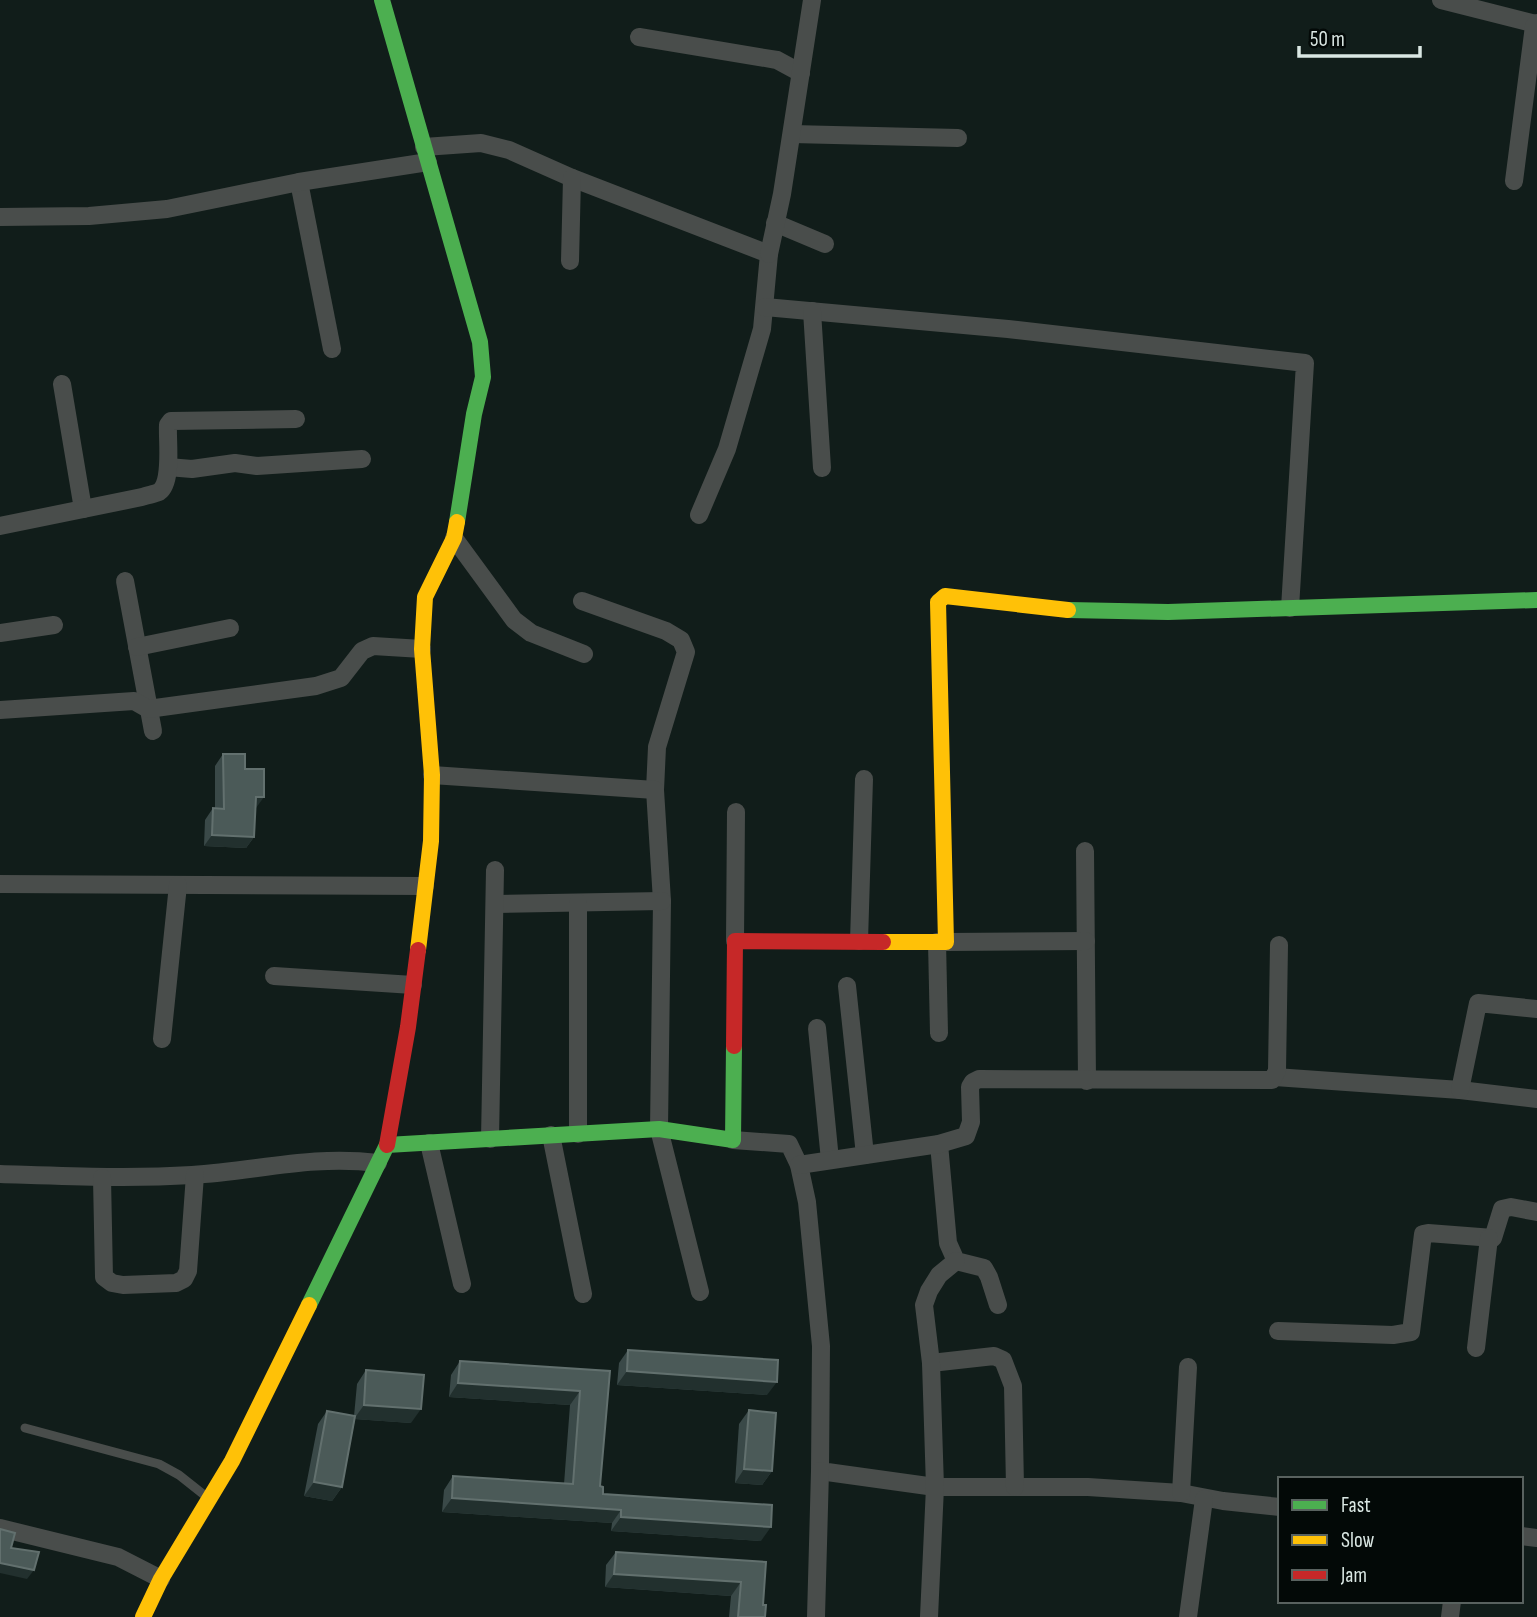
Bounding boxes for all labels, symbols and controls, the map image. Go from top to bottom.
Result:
scale bar [1299,14,1420,58]
text: 50 m [1310,27,1345,52]
legend [1278,1477,1523,1603]
text: Fast [1341,1493,1371,1518]
text: Slow [1341,1528,1375,1553]
text: Jam [1340,1563,1367,1588]

